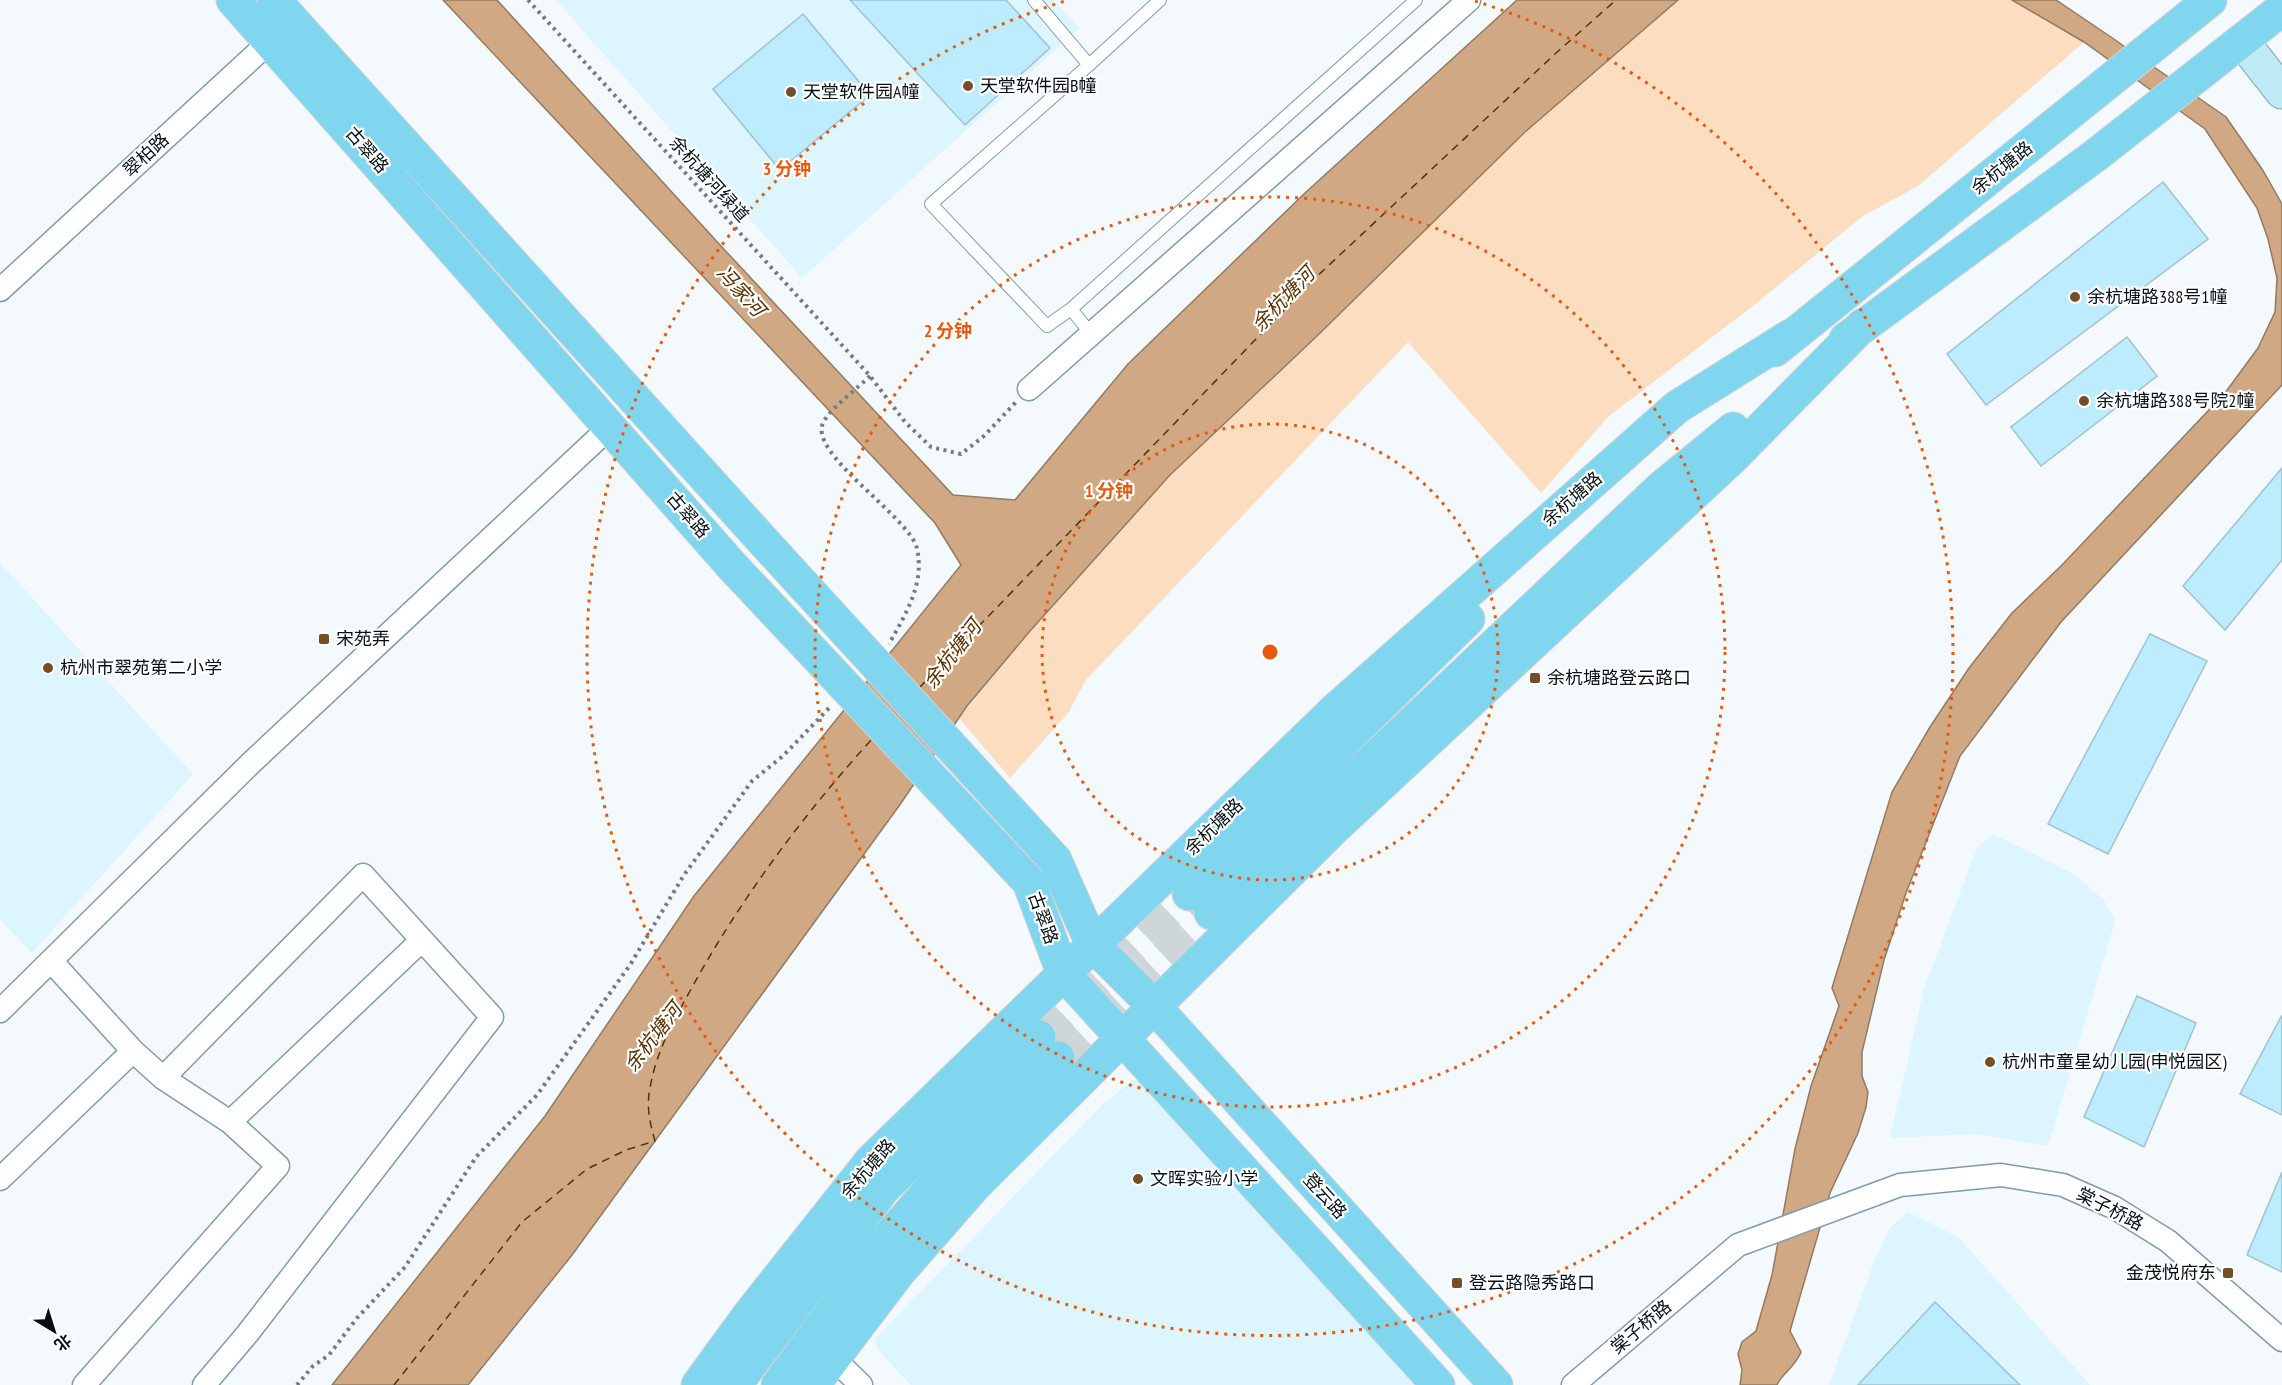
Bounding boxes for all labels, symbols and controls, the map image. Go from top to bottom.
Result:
place label: 天堂软件园B幢 [980,74,1096,97]
marker: 天堂软件园B幢 [961,79,975,93]
place label: 天堂软件园A幢 [803,80,920,103]
marker: 天堂软件园A幢 [784,85,798,99]
street label: 古翠路 [341,122,394,178]
street label: 翠柏路 [118,128,173,181]
street label: 余杭塘河绿道 [665,131,754,226]
street label: 余杭塘路 [1966,136,2037,199]
text: 3 分钟 [763,157,811,180]
water label: 余杭塘河 [1246,258,1323,337]
water label: 冯家河 [711,260,773,325]
place label: 余杭塘路388号1幢 [2087,285,2227,308]
marker: 余杭塘路388号1幢 [2068,290,2082,304]
text: 2 分钟 [924,319,972,342]
place label: 余杭塘路388号院2幢 [2096,389,2254,412]
marker: 余杭塘路388号院2幢 [2077,394,2091,408]
street label: 余杭塘路 [1537,466,1606,531]
text: 1 分钟 [1085,479,1133,502]
street label: 古翠路 [662,487,715,543]
water label: 余杭塘河 [917,611,989,694]
place label: 宋苑弄 [336,627,390,650]
marker: 宋苑弄 [317,632,331,646]
centre of rings [1260,642,1280,662]
place label: 杭州市翠苑第二小学 [60,656,222,679]
marker: 杭州市翠苑第二小学 [41,661,55,675]
place label: 余杭塘路登云路口 [1547,666,1691,689]
marker: 余杭塘路登云路口 [1528,671,1542,685]
street label: 余杭塘路 [1180,793,1248,860]
street label: 古翠路 [1023,889,1064,947]
water label: 余杭塘河 [618,994,690,1077]
place label: 杭州市童星幼儿园(申悦园区) [2002,1050,2227,1073]
marker: 杭州市童星幼儿园(申悦园区) [1983,1055,1997,1069]
street label: 余杭塘路 [835,1134,900,1203]
place label: 文晖实验小学 [1150,1167,1258,1190]
street label: 登云路 [1299,1168,1352,1223]
marker: 文晖实验小学 [1131,1172,1145,1186]
street label: 棠子桥路 [2073,1182,2148,1235]
place label: 金茂悦府东 [2126,1261,2216,1284]
marker: 金茂悦府东 [2221,1266,2235,1280]
place label: 登云路隐秀路口 [1469,1271,1595,1294]
marker: 登云路隐秀路口 [1450,1276,1464,1290]
street label: 棠子桥路 [1606,1295,1676,1359]
north arrow [24,1301,84,1361]
text: 北 [51,1330,76,1356]

